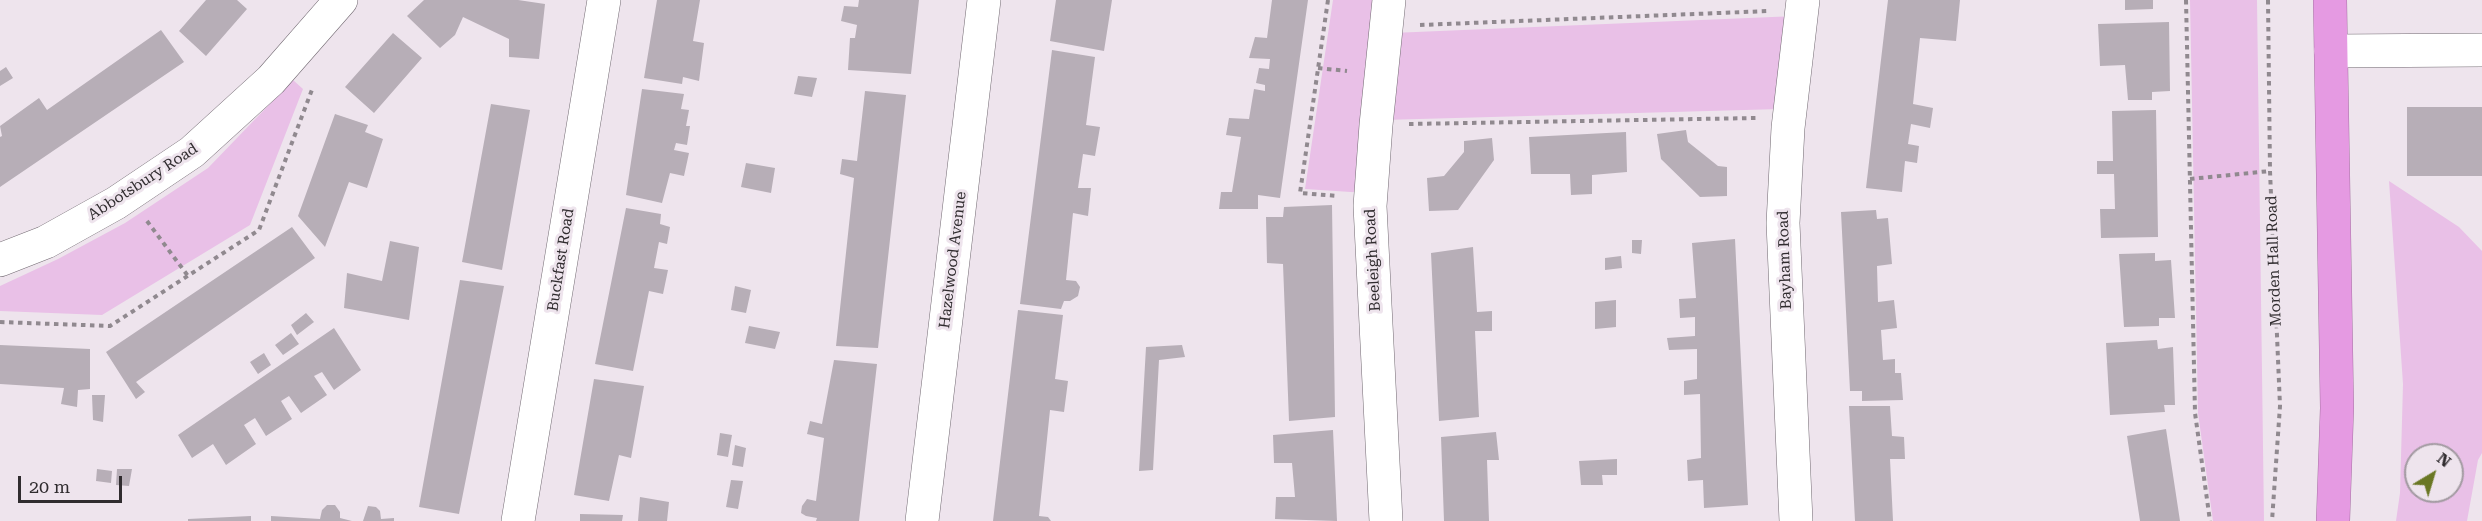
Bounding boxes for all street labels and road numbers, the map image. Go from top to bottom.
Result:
street label: Abbotsbury Road [85,140,201,224]
street label: Hazelwood Avenue [936,190,970,330]
street label: Morden Hall Road [2263,195,2285,327]
street label: Buckfast Road [544,207,578,313]
street label: Beeleigh Road [1361,208,1385,312]
street label: Bayham Road [1774,210,1796,310]

